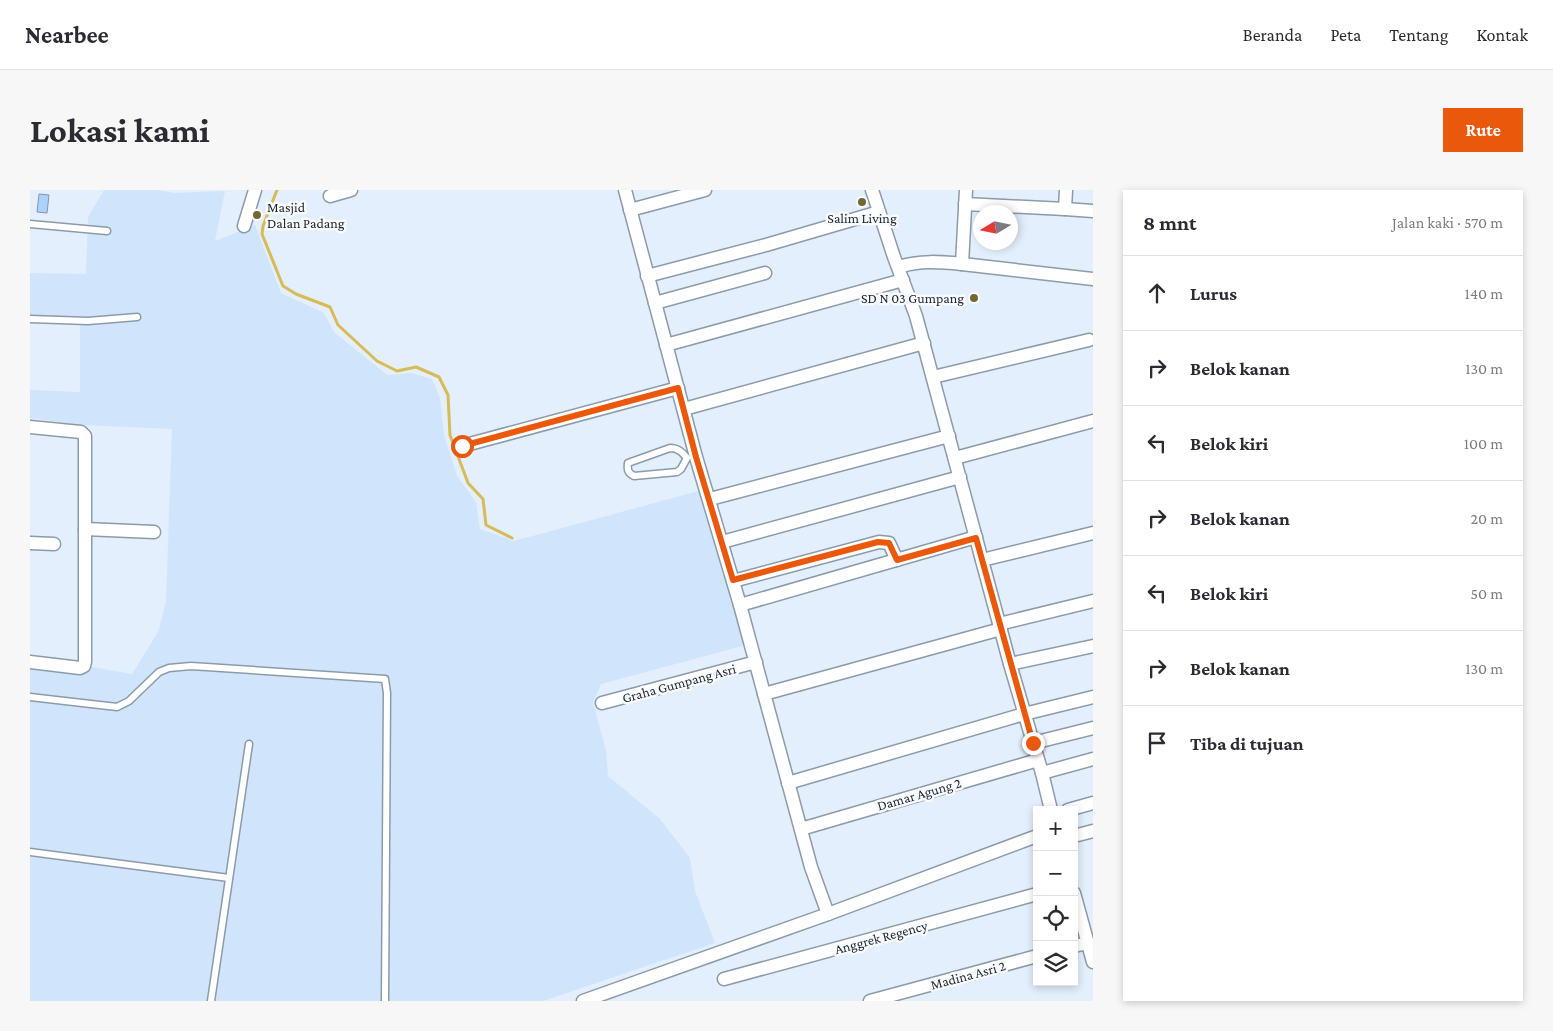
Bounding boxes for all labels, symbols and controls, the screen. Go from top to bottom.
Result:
text: Nearbee [25,21,109,48]
text: Beranda [1243,25,1302,45]
text: Peta [1330,25,1361,45]
text: Tentang [1389,25,1448,45]
text: Kontak [1476,25,1528,45]
button: Rute [1443,108,1523,152]
text: Lokasi kami [30,111,210,150]
marker: Salim Living [856,196,868,208]
place label: Masjid Dalan Padang [267,199,345,231]
north arrow [973,205,1018,250]
marker: Masjid Dalan Padang [251,209,263,221]
place label: Salim Living [827,210,897,226]
text: 8 mnt [1143,211,1197,235]
text: Jalan kaki · 570 m [1392,214,1503,231]
icon: ahead [1143,279,1171,307]
text: Lurus [1190,283,1237,304]
text: 140 m [1465,285,1503,302]
place label: SD N 03 Gumpang [861,290,964,306]
marker: SD N 03 Gumpang [968,292,980,304]
icon: right [1143,354,1171,382]
text: Belok kanan [1190,358,1290,379]
text: 130 m [1465,360,1503,377]
icon: left [1143,429,1171,457]
text: Belok kiri [1190,433,1268,454]
route start [451,435,474,458]
text: 100 m [1464,435,1503,452]
icon: right [1143,504,1171,532]
text: Belok kanan [1190,508,1290,529]
text: 20 m [1470,510,1503,527]
icon: left [1143,579,1171,607]
text: Belok kiri [1190,583,1268,604]
text: 50 m [1471,585,1503,602]
icon: right [1143,654,1171,682]
text: Belok kanan [1190,658,1290,679]
street label: Graha Gumpang Asri [620,660,738,706]
text: 130 m [1465,660,1503,677]
icon: arrive [1143,729,1171,757]
route end [1022,732,1045,755]
text: Tiba di tujuan [1190,733,1304,754]
street label: Damar Agung 2 [875,774,963,814]
map controls [1033,806,1078,986]
button: + [1033,806,1078,851]
button: − [1033,851,1078,896]
button: locate [1033,896,1078,941]
street label: Anggrek Regency [833,917,930,957]
button: layers [1033,941,1078,986]
street label: Madina Asri 2 [929,957,1008,993]

